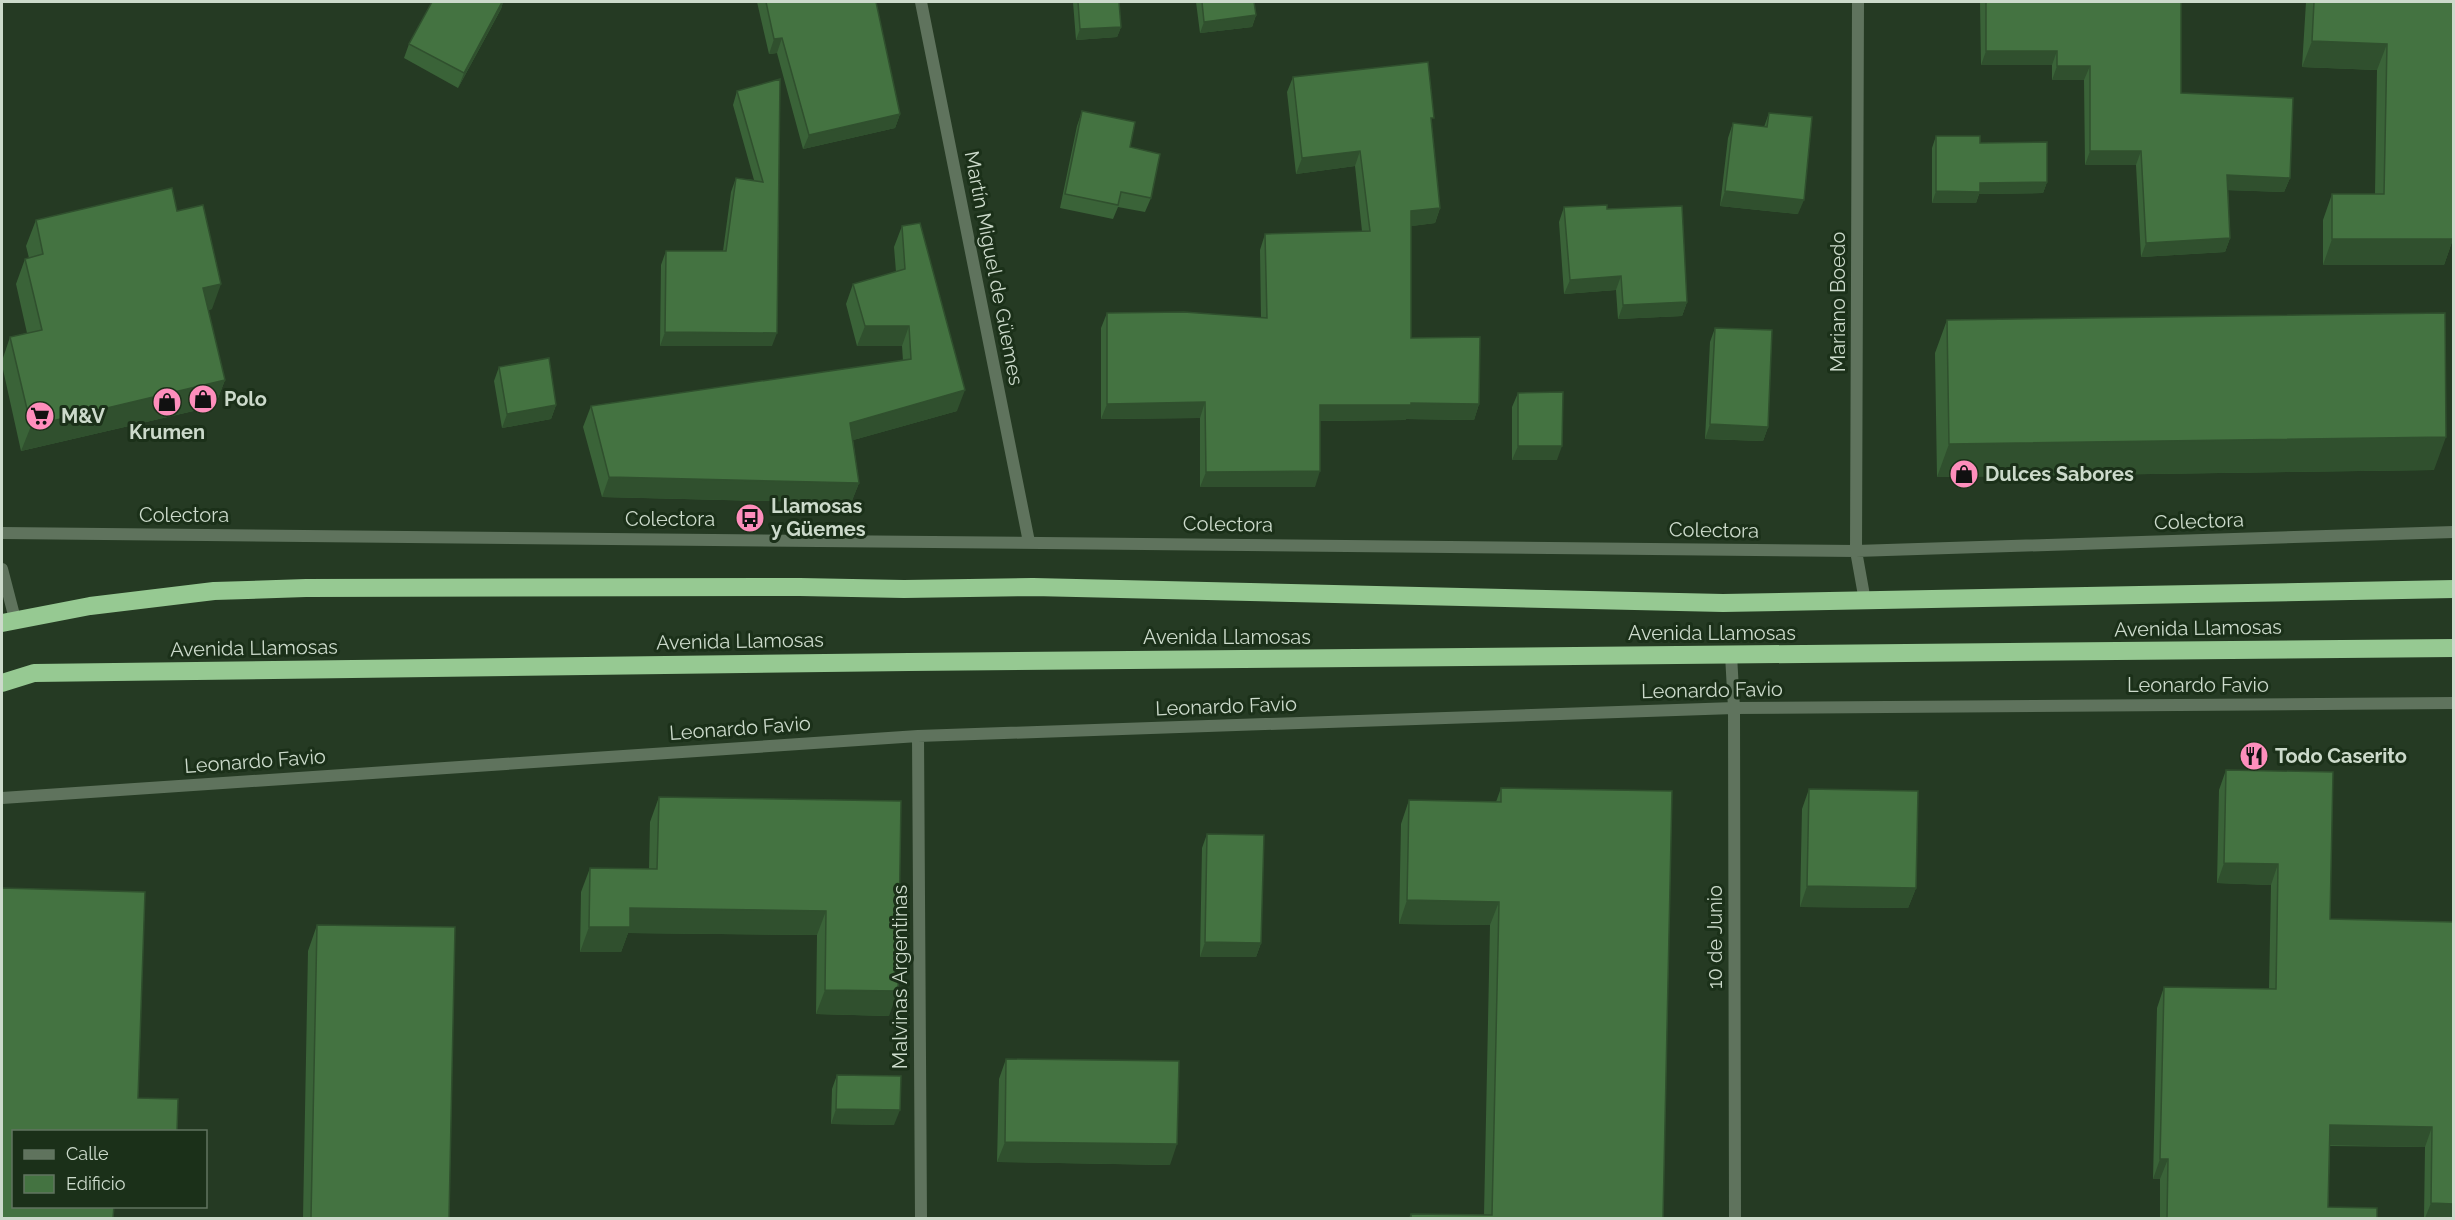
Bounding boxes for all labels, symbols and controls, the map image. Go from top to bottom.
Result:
street label: Martín Miguel de Güemes [960,149,1028,387]
street label: Mariano Boedo [1826,232,1850,372]
shop icon: Polo [187,383,219,415]
shop icon: Krumen [151,386,183,418]
place label: Polo [224,387,267,411]
supermarket icon: M&V [24,400,56,432]
place label: M&V [61,404,106,428]
place label: Krumen [129,420,205,444]
shop icon: Dulces Sabores [1948,458,1980,490]
place label: Dulces Sabores [1985,462,2134,486]
place label: Llamosas y Güemes [771,494,866,541]
bus stop icon: Llamosas y Güemes [734,502,766,534]
street label: Colectora [139,503,229,527]
street label: Colectora [625,507,715,531]
street label: Colectora [2154,507,2244,535]
street label: Colectora [1183,511,1273,537]
street label: Colectora [1669,517,1759,543]
street label: Avenida Llamosas [2114,615,2282,641]
street label: Avenida Llamosas [1628,621,1796,645]
street label: Avenida Llamosas [1143,625,1311,649]
street label: Avenida Llamosas [656,628,824,654]
street label: Avenida Llamosas [170,635,338,661]
street label: Leonardo Favio [2127,673,2269,697]
street label: Leonardo Favio [1641,677,1783,703]
street label: Leonardo Favio [1155,692,1297,720]
street label: Leonardo Favio [668,711,812,745]
restaurant icon: Todo Caserito [2238,740,2270,772]
street label: Leonardo Favio [183,744,327,778]
place label: Todo Caserito [2275,744,2407,768]
street label: Malvinas Argentinas [888,885,912,1069]
street label: 10 de Junio [1703,885,1727,989]
legend [12,1130,207,1208]
text: Calle [66,1143,109,1164]
text: Edificio [66,1173,126,1194]

